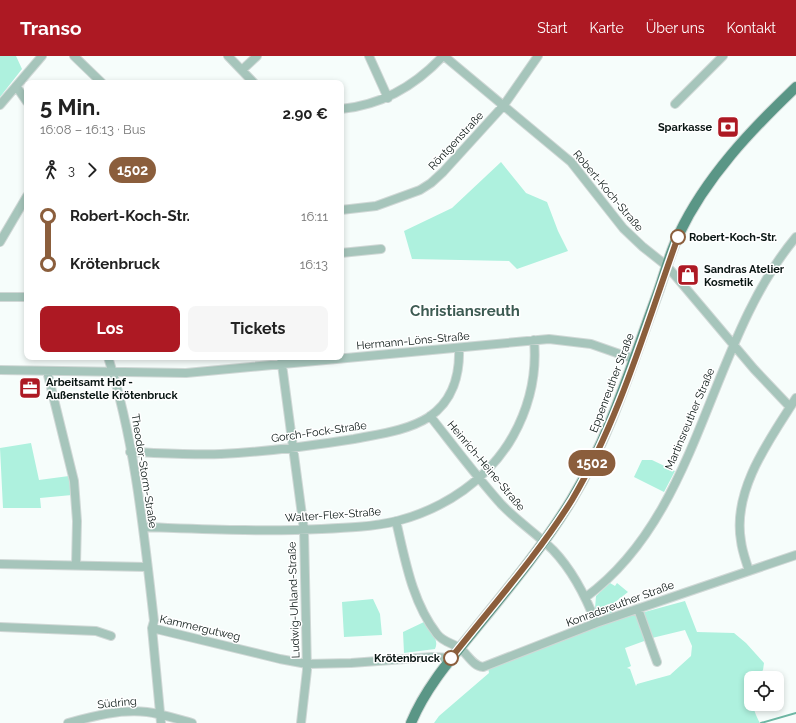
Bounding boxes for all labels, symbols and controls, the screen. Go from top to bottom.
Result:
text: Transo [20,17,81,39]
text: Start [537,20,567,36]
text: Karte [589,20,624,36]
text: Über uns [646,20,705,36]
text: Kontakt [727,20,776,36]
text: 5 Min. [40,94,100,120]
text: 2.90 € [283,105,328,123]
street label: Röntgenstraße [426,109,487,173]
bank icon: Sparkasse [715,114,741,140]
place label: Sparkasse [658,121,712,134]
text: 16:08 – 16:13 · Bus [40,122,146,137]
street label: Robert-Koch-Straße [570,148,646,235]
icon: walk [40,159,62,181]
icon: forward [81,159,103,181]
text: 1502 [117,162,148,178]
text: 3 [68,163,75,178]
text: Robert-Koch-Str. [70,207,190,225]
text: 16:11 [301,209,328,224]
marker: Robert-Koch-Str. [670,229,686,245]
place label: Robert-Koch-Str. [689,231,777,244]
text: Krötenbruck [70,255,160,273]
text: 16:13 [300,257,328,272]
shop icon: Sandras Atelier Kosmetik [675,262,701,288]
place label: Sandras Atelier Kosmetik [704,263,785,289]
district label: Christiansreuth [410,302,520,320]
button: Los [40,306,180,352]
button: Tickets [188,306,328,352]
street label: Hermann-Löns-Straße [356,330,471,352]
street label: Eppenreuther Straße [587,331,637,435]
street label: Martinsreuther Straße [663,366,718,472]
office icon: Arbeitsamt Hof - Außenstelle Krötenbruck [17,375,43,401]
place label: Arbeitsamt Hof - Außenstelle Krötenbruck [46,376,179,402]
street label: Theodor-Storm-Straße [129,413,160,530]
street label: Heinrich-Heine-Straße [444,418,528,514]
street label: Gorch-Fock-Straße [270,419,368,445]
line badge: 1502 [564,450,620,476]
text: 1502 [576,455,608,471]
street label: Walter-Flex-Straße [284,505,382,525]
street label: Ludwig-Uhland-Straße [285,541,303,659]
street label: Konradsreuther Straße [564,578,676,630]
street label: Kammergutweg [158,612,242,644]
marker: Krötenbruck [443,650,459,666]
place label: Krötenbruck [374,652,441,665]
map controls [744,671,784,711]
button: locate [744,671,784,711]
street label: Südring [97,694,137,712]

